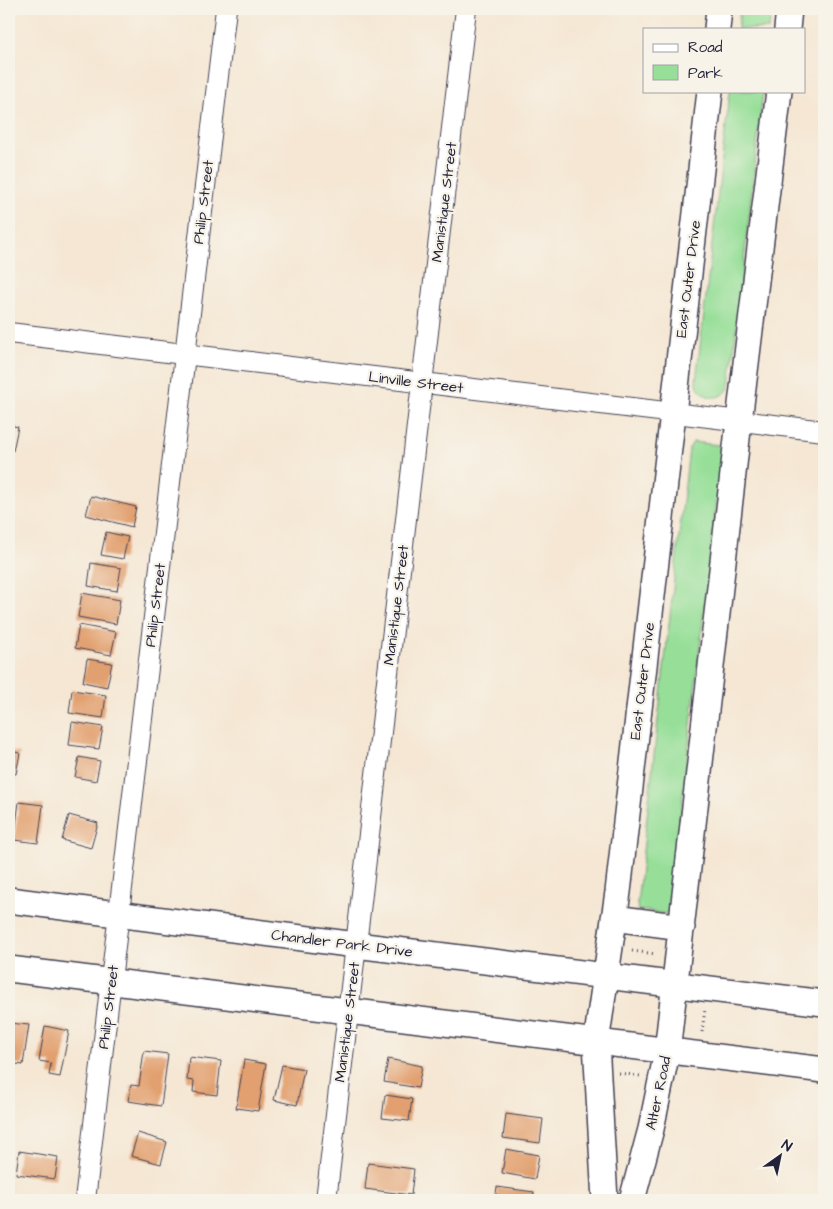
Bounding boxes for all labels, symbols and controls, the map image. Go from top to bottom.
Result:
legend [643,28,806,92]
text: Road [688,37,723,58]
text: Park [688,63,723,84]
street label: Manistique Street [427,141,462,264]
street label: Philip Street [188,159,219,245]
street label: East Outer Drive [671,219,706,339]
street label: Linville Street [367,366,465,399]
street label: Manistique Street [379,544,414,667]
street label: Philip Street [140,562,171,648]
street label: East Outer Drive [625,621,660,741]
street label: Chandler Park Drive [270,924,414,963]
street label: Manistique Street [330,961,365,1084]
street label: Philip Street [93,964,124,1050]
street label: Alter Road [640,1054,677,1132]
north arrow [756,1132,806,1182]
text: N [777,1135,796,1157]

